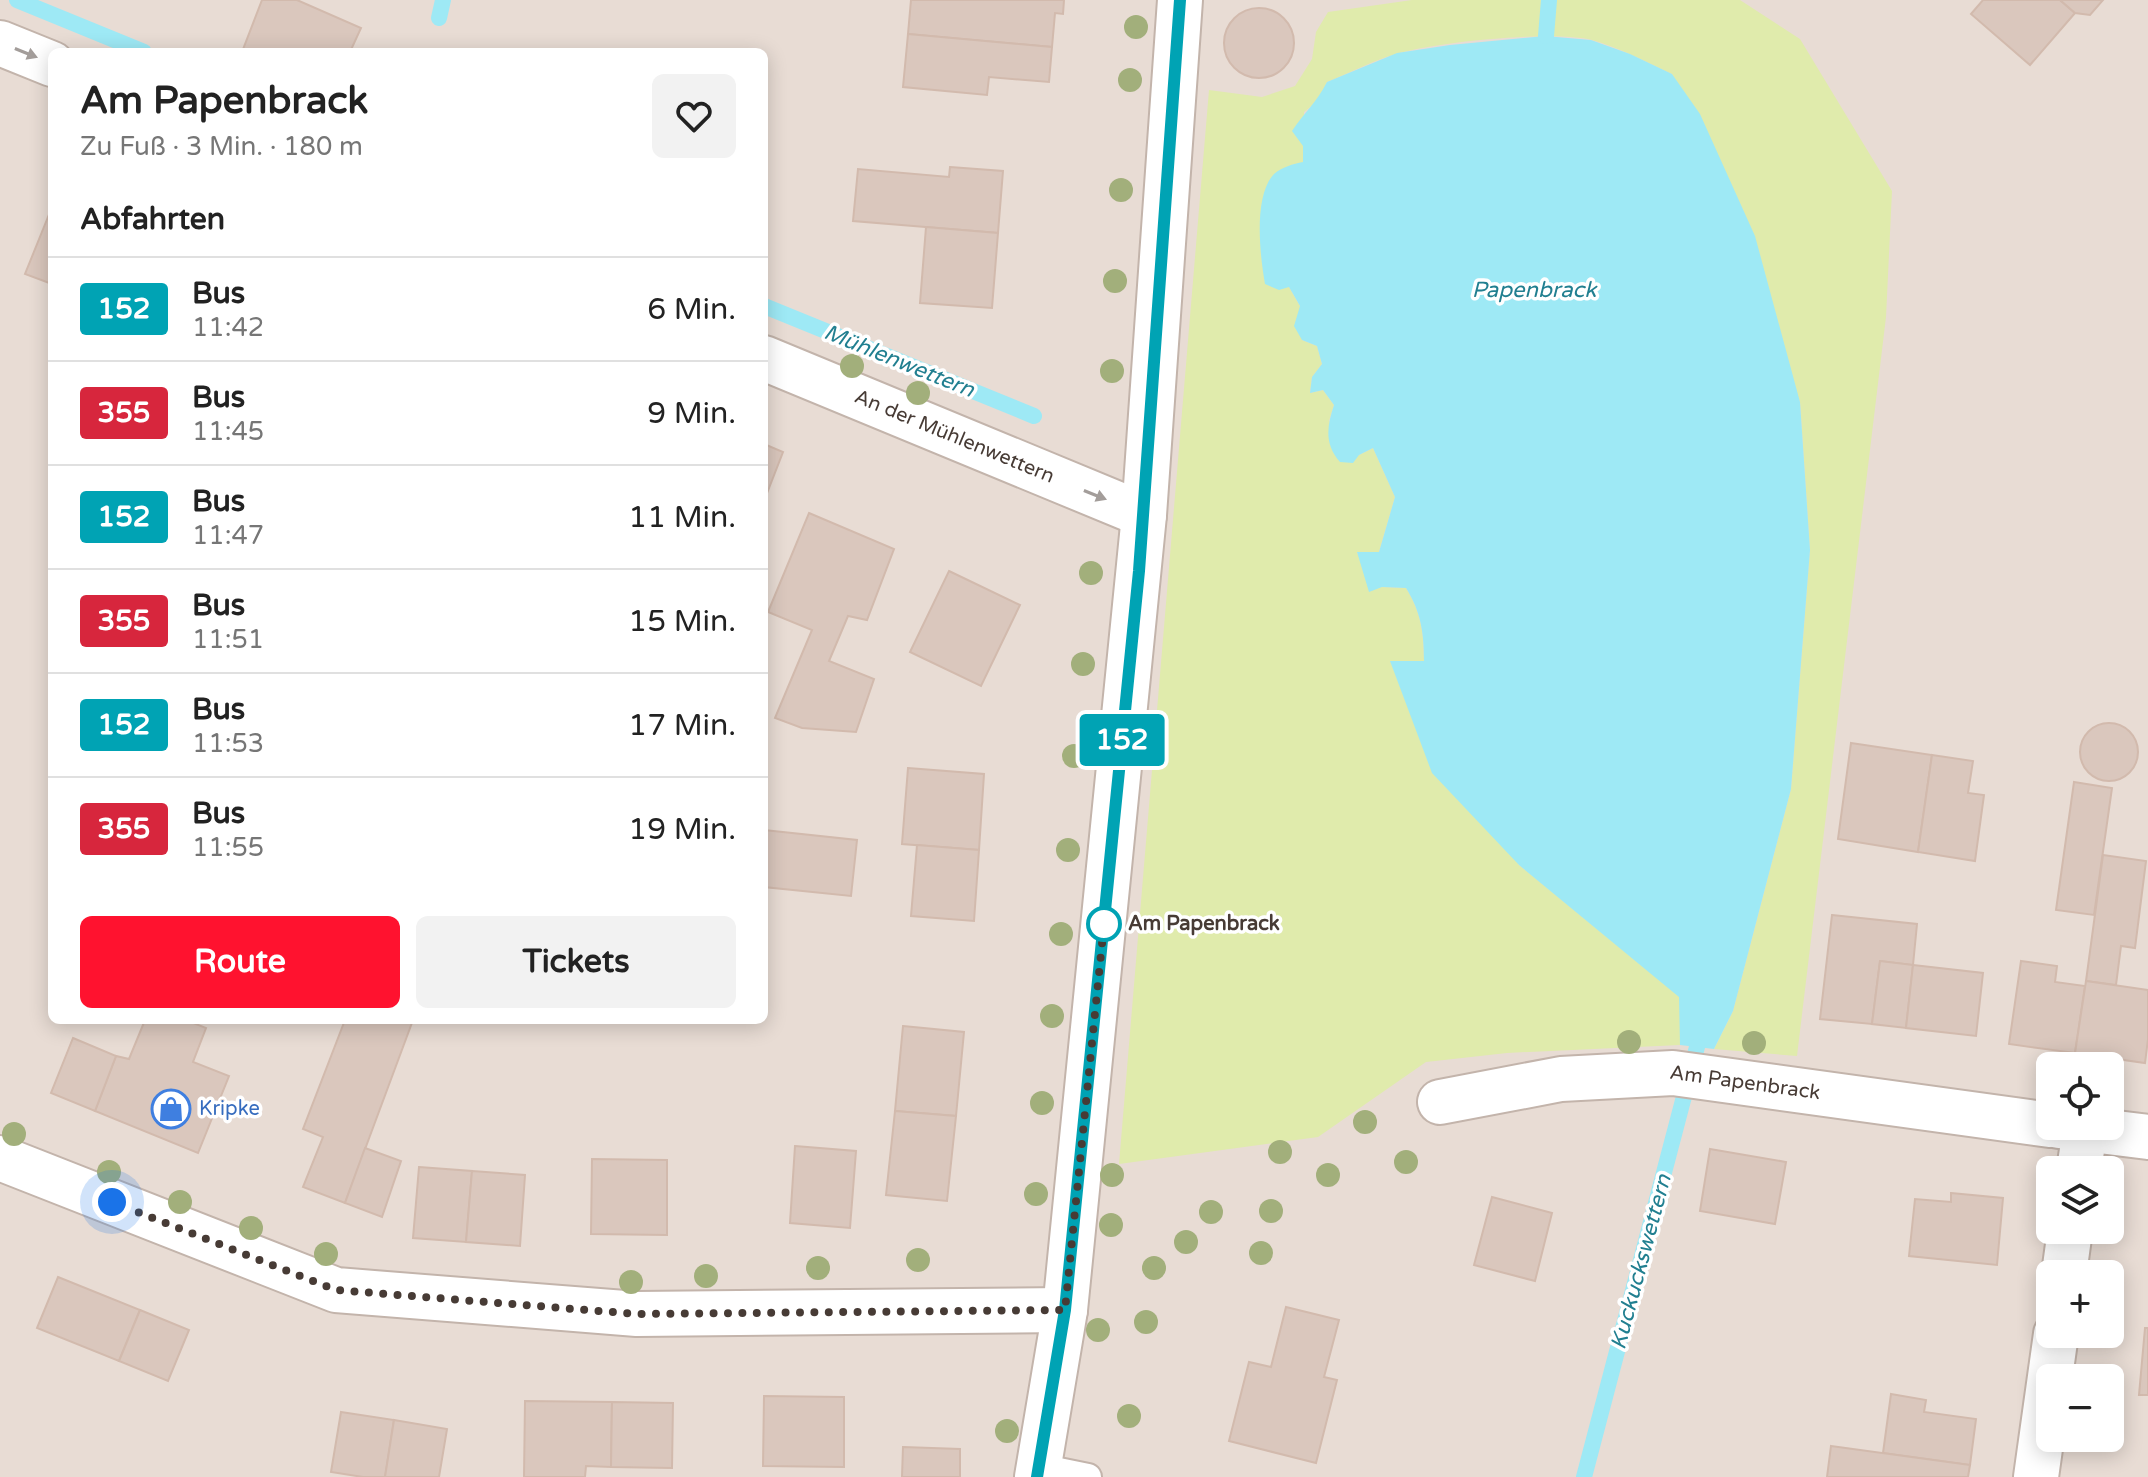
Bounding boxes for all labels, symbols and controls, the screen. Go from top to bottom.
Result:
one-way arrow [14,47,38,60]
button: heart [652,74,736,158]
text: Am Papenbrack [80,78,368,124]
text: Zu Fuß · 3 Min. · 180 m [80,131,363,162]
text: Abfahrten [80,201,225,238]
text: Bus [192,275,245,312]
water label: Papenbrack [1472,277,1598,303]
text: 6 Min. [647,291,736,328]
text: 152 [98,292,150,326]
text: 11:42 [192,312,264,343]
water label: Mühlenwettern [820,319,978,403]
text: Bus [192,379,245,416]
street label: An der Mühlenwettern [851,385,1058,489]
text: 9 Min. [647,395,736,432]
text: 355 [98,396,150,430]
text: 11:45 [192,416,264,447]
text: Bus [192,483,245,520]
one-way arrow [1083,488,1107,501]
text: 11 Min. [628,499,736,536]
text: 152 [98,500,150,534]
text: 11:47 [192,520,264,551]
text: Bus [192,587,245,624]
text: 15 Min. [628,603,736,640]
text: 355 [98,604,150,638]
text: 11:51 [192,624,264,655]
text: Bus [192,691,245,728]
text: 17 Min. [628,707,736,744]
text: 152 [98,708,150,742]
line badge: 152 [1076,714,1168,766]
text: 152 [1096,723,1148,757]
text: 11:53 [192,728,264,759]
text: Bus [192,795,245,832]
text: 19 Min. [628,811,736,848]
text: 355 [98,812,150,846]
text: 11:55 [192,832,264,863]
marker: Am Papenbrack [1087,907,1121,941]
place label: Am Papenbrack [1128,912,1280,936]
button: Route [80,916,400,1008]
button: Tickets [416,916,736,1008]
map controls [2036,1052,2124,1452]
button: locate [2036,1052,2124,1140]
street label: Am Papenbrack [1668,1061,1822,1105]
shop icon: Kripke [150,1088,192,1130]
place label: Kripke [199,1097,260,1121]
button: layers [2036,1156,2124,1244]
water label: Kuckuckswettern [1605,1171,1677,1352]
your location [92,1182,132,1222]
button: + [2036,1260,2124,1348]
button: − [2036,1364,2124,1452]

